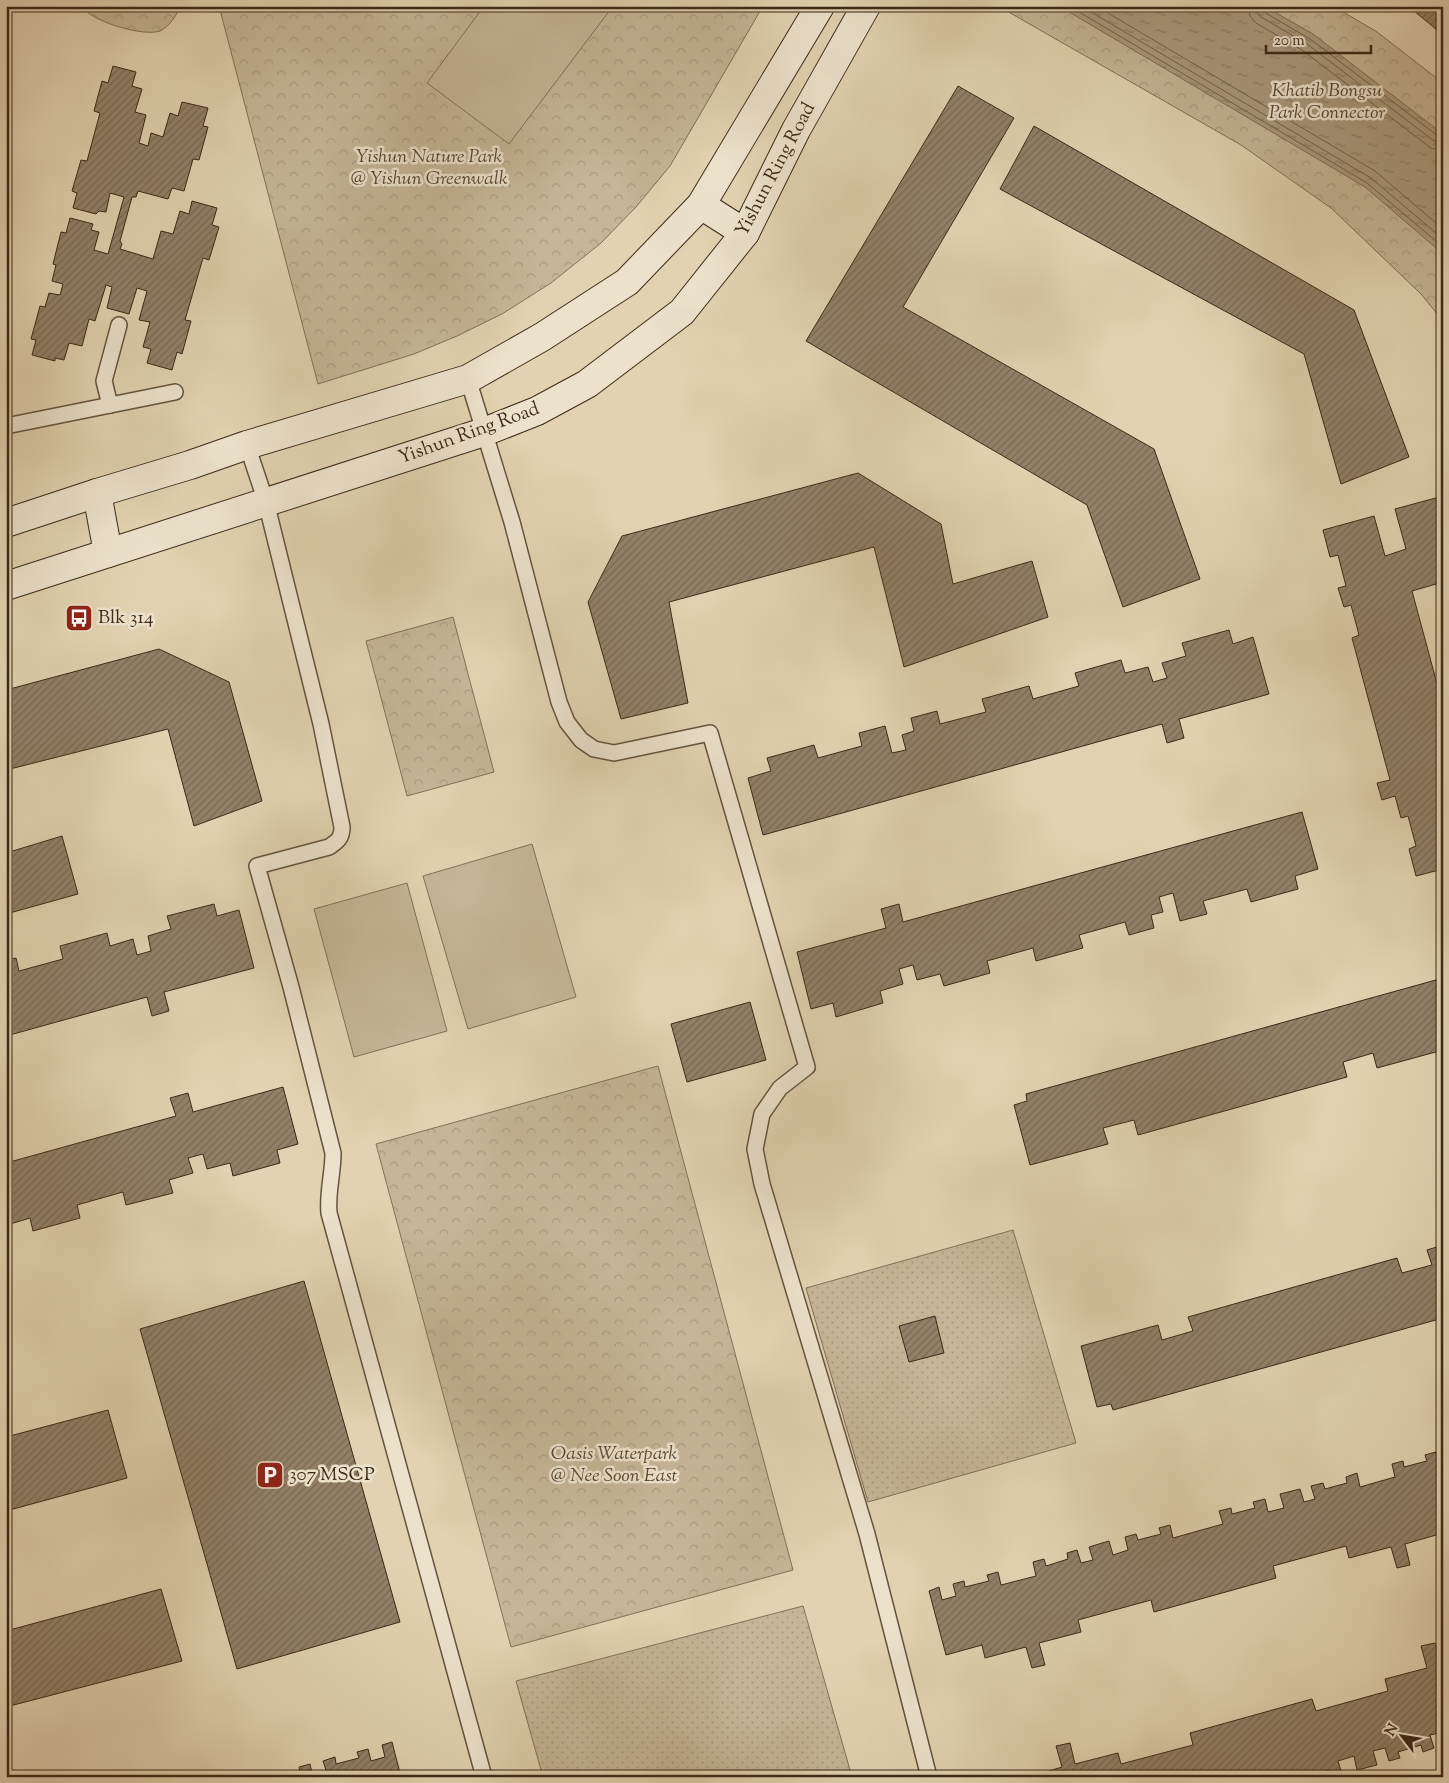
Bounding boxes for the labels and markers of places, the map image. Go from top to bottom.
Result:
bus stop icon: Blk 314 [64,603,94,633]
place label: Blk 314 [98,605,154,632]
parking icon: 307 MSCP [255,1460,285,1490]
place label: 307 MSCP [289,1462,375,1489]

